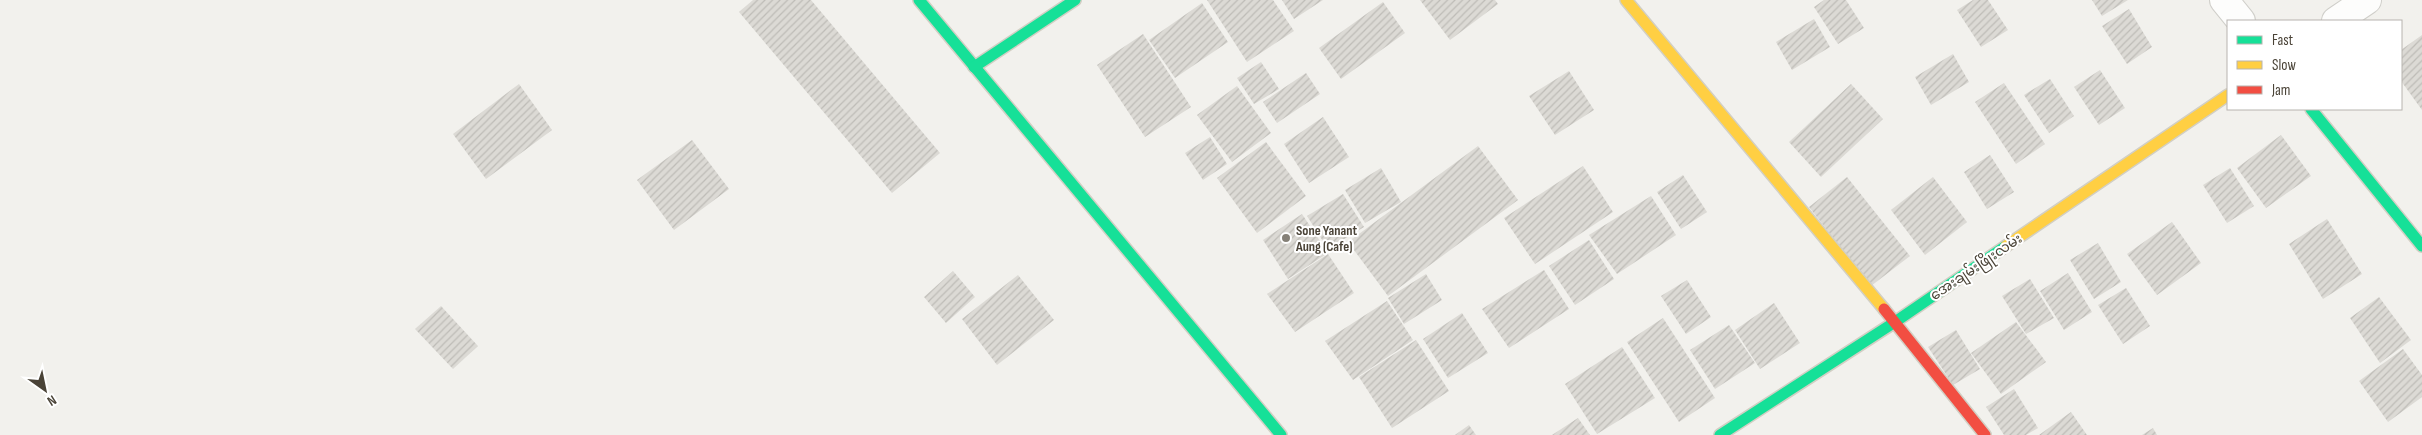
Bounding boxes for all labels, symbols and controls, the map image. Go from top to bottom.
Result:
legend [2227,20,2402,110]
text: Fast [2272,31,2294,50]
text: Slow [2272,56,2296,75]
text: Jam [2271,81,2290,100]
place label: Sone Yanant Aung (Cafe) [1295,222,1358,255]
street label: အေးချမ်းဖြိုးလမ်း [1926,228,2027,306]
marker: Sone Yanant Aung (Cafe) [1280,232,1292,244]
north arrow [20,365,70,415]
text: N [44,391,60,410]

